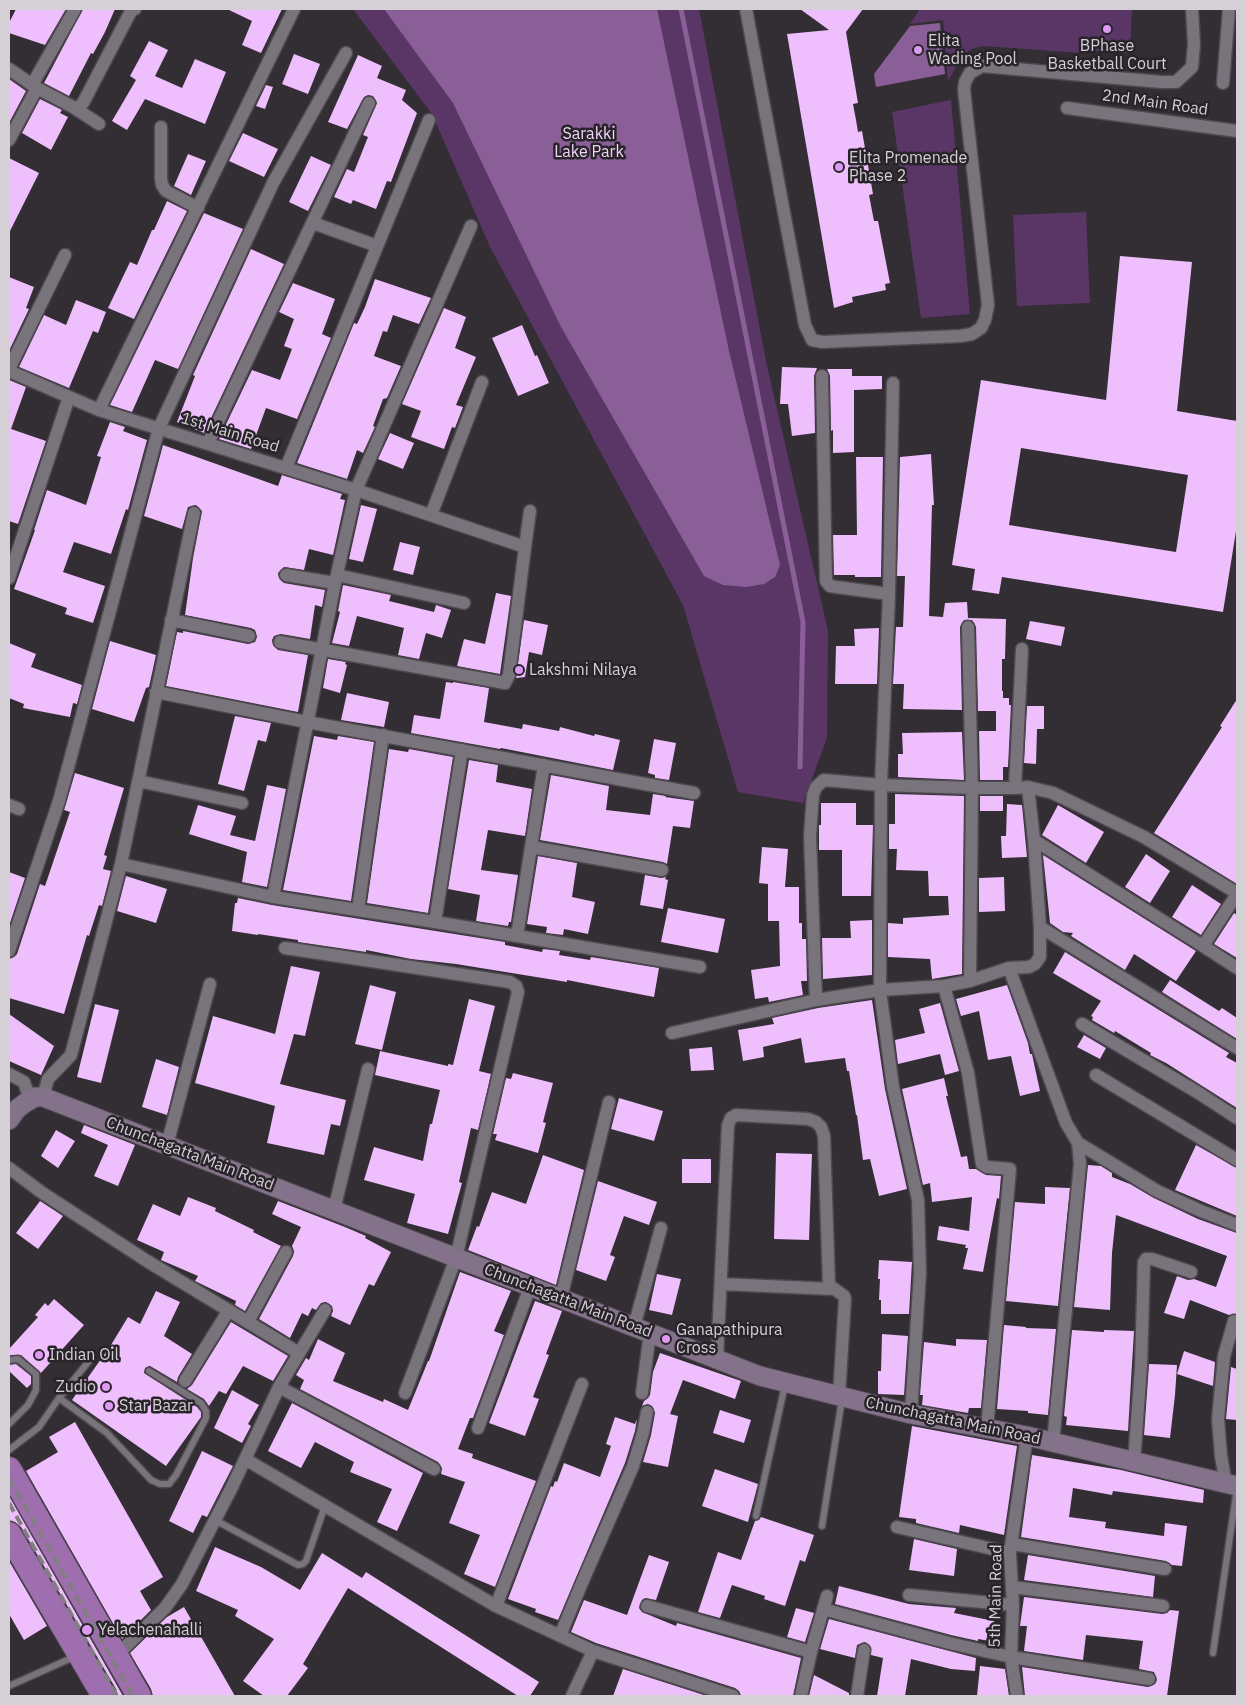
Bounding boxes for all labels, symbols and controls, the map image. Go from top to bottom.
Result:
marker: BPhase Basketball Court [1101,23,1113,35]
place label: Elita Wading Pool [928,31,1017,69]
place label: BPhase Basketball Court [1047,36,1167,74]
marker: Elita Wading Pool [912,44,924,56]
street label: 2nd Main Road [1101,86,1209,120]
park label: Sarakki Lake Park [554,124,624,162]
place label: Elita Promenade Phase 2 [849,148,967,186]
marker: Elita Promenade Phase 2 [833,161,845,173]
street label: 1st Main Road [178,409,282,457]
place label: Lakshmi Nilaya [529,660,637,680]
marker: Lakshmi Nilaya [513,664,525,676]
street label: Chunchagatta Main Road [103,1113,277,1195]
street label: Chunchagatta Main Road [481,1260,655,1342]
place label: Ganapathipura Cross [676,1320,783,1358]
marker: Ganapathipura Cross [660,1333,672,1345]
place label: Indian Oil [49,1345,119,1365]
marker: Indian Oil [33,1349,45,1361]
place label: Zudio [55,1377,96,1397]
marker: Zudio [100,1381,112,1393]
street label: Chunchagatta Main Road [864,1393,1042,1449]
place label: Star Bazar [119,1396,193,1416]
marker: Star Bazar [103,1400,115,1412]
street label: 5th Main Road [986,1544,1006,1648]
place label: Yelachenahalli [98,1620,202,1640]
marker: Yelachenahalli [80,1623,94,1637]

